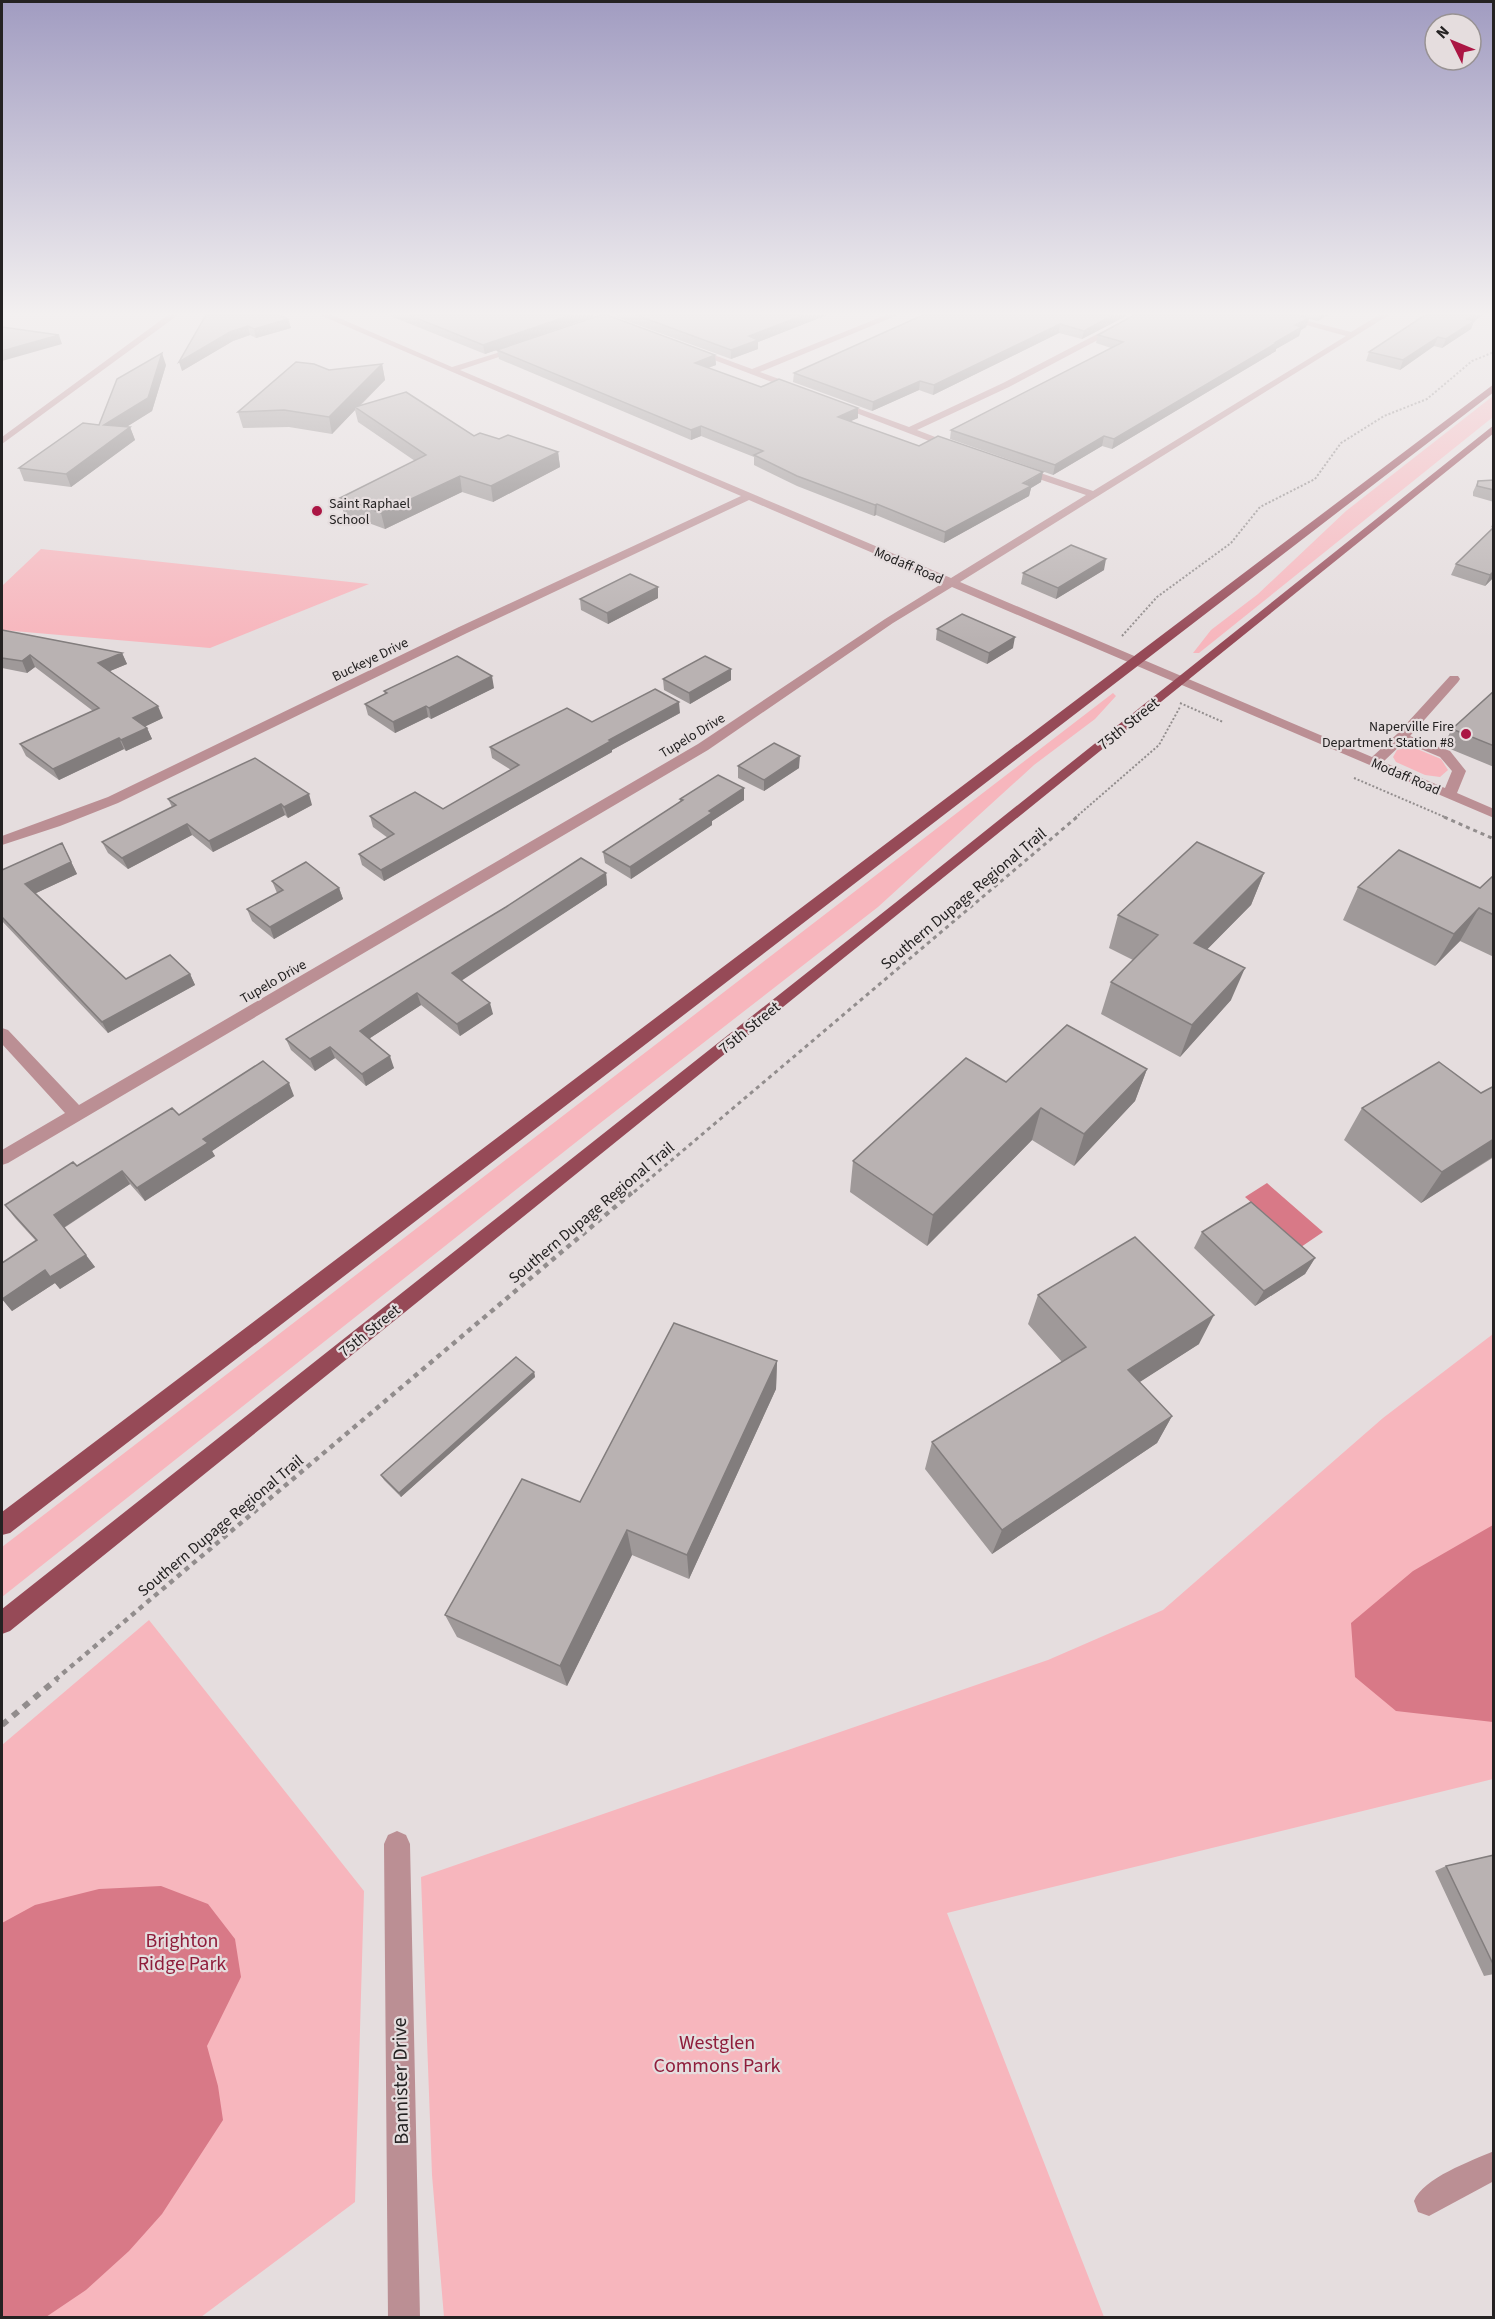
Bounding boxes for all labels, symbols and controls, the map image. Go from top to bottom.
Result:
north arrow [1423,12,1483,72]
text: N [1431,21,1454,44]
place label: Saint Raphael School [329,494,411,530]
marker: Saint Raphael School [310,504,324,518]
street label: Modaff Road [871,542,946,589]
street label: Buckeye Drive [329,633,412,687]
street label: 75th Street [1093,692,1164,755]
street label: Tupelo Drive [656,708,729,763]
place label: Naperville Fire Department Station #8 [1322,717,1454,753]
marker: Naperville Fire Department Station #8 [1459,727,1473,741]
street label: Modaff Road [1368,753,1443,800]
street label: Southern Dupage Regional Trail [876,823,1051,975]
street label: Tupelo Drive [237,955,310,1009]
street label: 75th Street [714,996,785,1059]
street label: Southern Dupage Regional Trail [504,1137,679,1289]
street label: 75th Street [334,1299,405,1362]
street label: Southern Dupage Regional Trail [133,1450,308,1602]
park label: Brighton Ridge Park [138,1927,226,1978]
street label: Bannister Drive [386,2017,416,2145]
park label: Westglen Commons Park [654,2029,781,2080]

